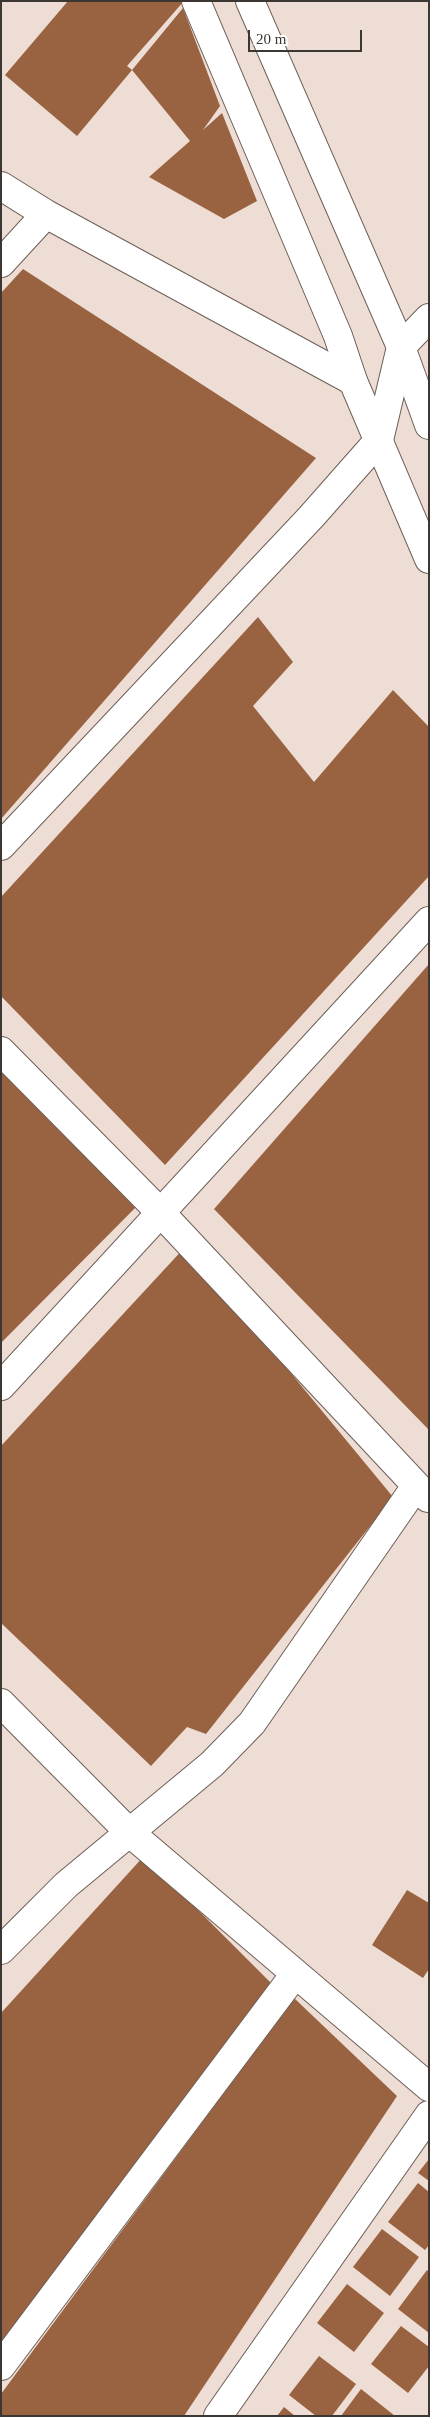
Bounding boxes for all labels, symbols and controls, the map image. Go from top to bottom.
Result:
scale bar [250,20,364,52]
text: 20 m [256,31,286,47]

